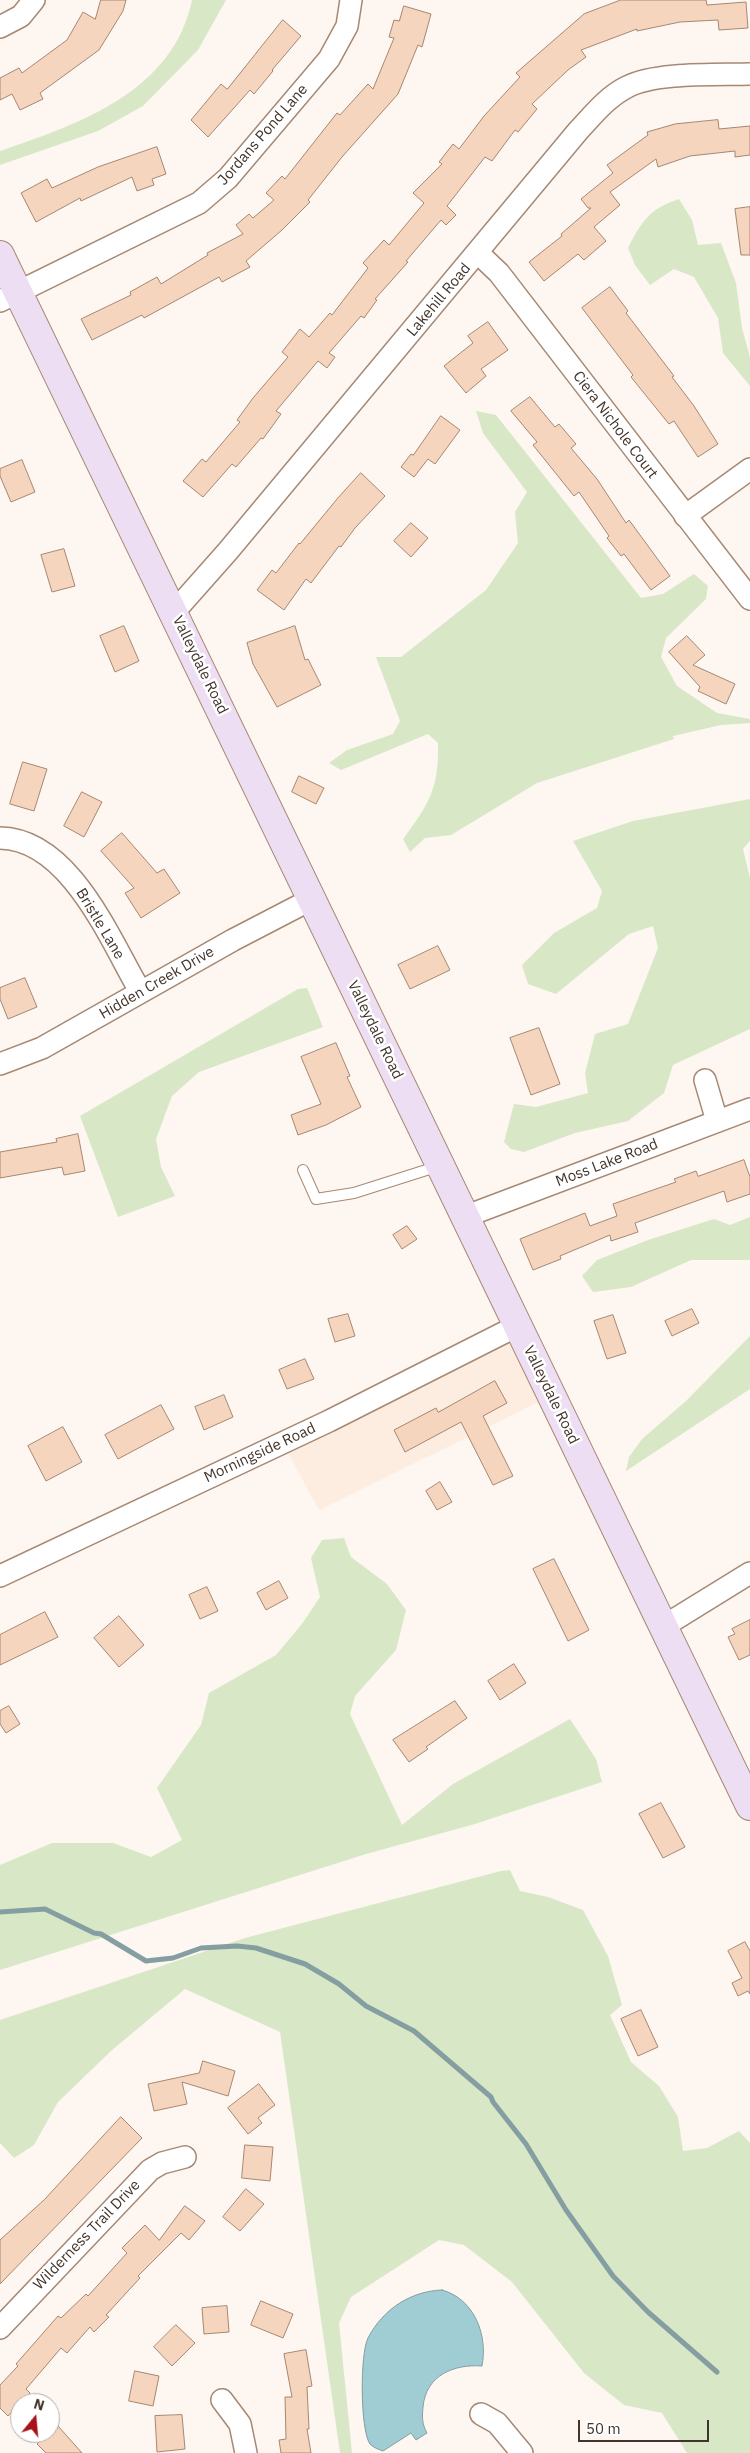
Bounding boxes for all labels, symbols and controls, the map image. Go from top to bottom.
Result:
street label: Jordans Pond Lane [214,81,312,189]
street label: Lakehill Road [403,260,475,340]
street label: Ciera Nichole Court [569,368,661,482]
street label: Valleydale Road [168,613,232,717]
street label: Bristle Lane [72,885,128,963]
street label: Hidden Creek Drive [96,943,218,1023]
street label: Valleydale Road [343,978,407,1082]
street label: Moss Lake Road [553,1135,661,1191]
street label: Valleydale Road [519,1343,583,1447]
street label: Morningside Road [201,1419,319,1487]
street label: Wilderness Trail Drive [30,2176,144,2294]
north arrow [10,2393,60,2443]
text: N [32,2395,47,2415]
scale bar [580,2410,711,2442]
text: 50 m [586,2419,621,2438]

